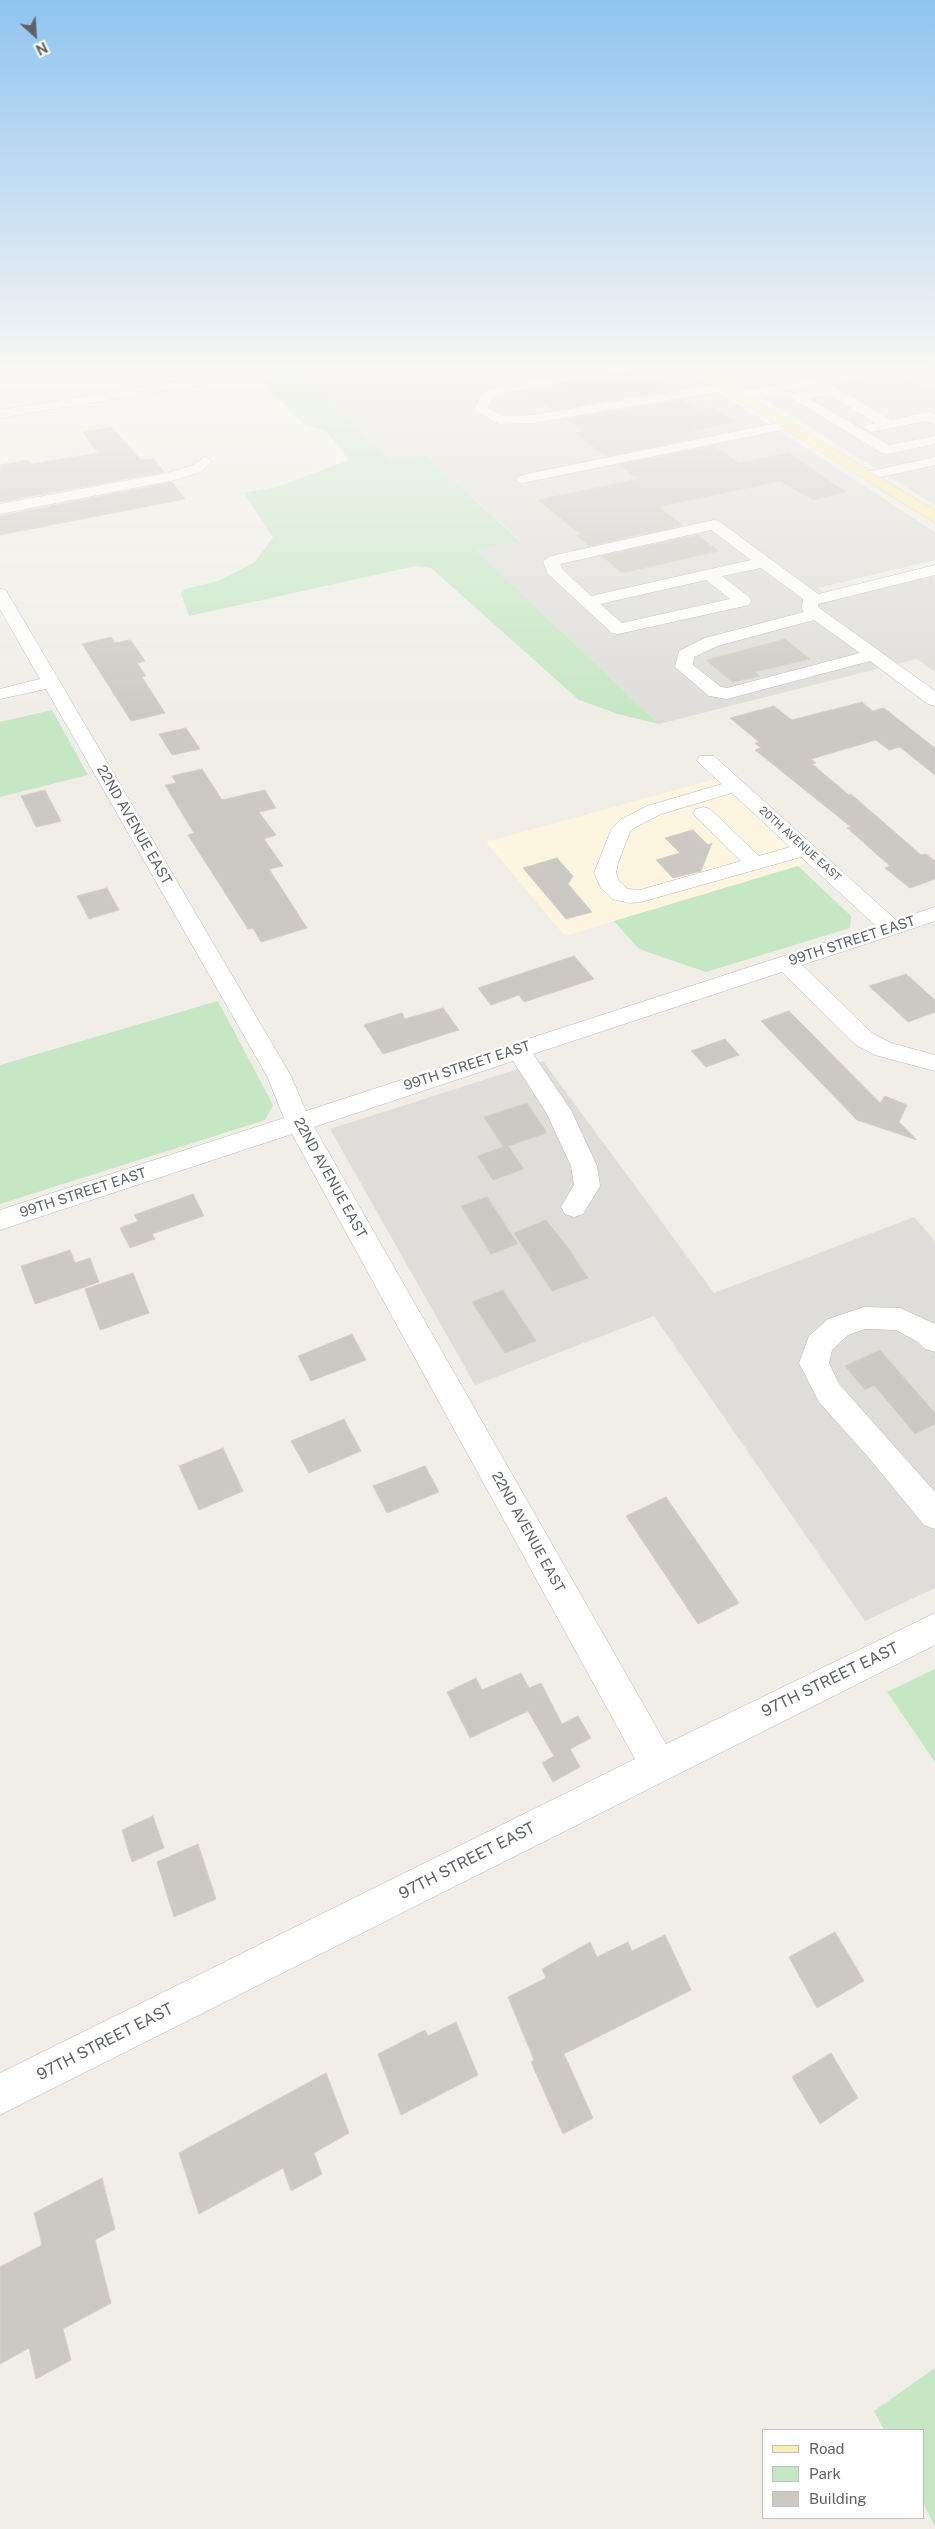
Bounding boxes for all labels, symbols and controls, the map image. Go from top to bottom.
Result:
north arrow [10,10,60,60]
text: N [33,39,50,58]
street label: 22ND AVENUE EAST [93,762,175,888]
street label: 20TH AVENUE EAST [756,804,844,884]
street label: 99TH STREET EAST [787,913,917,969]
street label: 99TH STREET EAST [402,1038,532,1094]
street label: 22ND AVENUE EAST [290,1115,370,1241]
street label: 99TH STREET EAST [18,1165,148,1221]
street label: 22ND AVENUE EAST [488,1469,568,1595]
street label: 97TH STREET EAST [758,1638,902,1722]
street label: 97TH STREET EAST [396,1818,538,1904]
street label: 97TH STREET EAST [34,1999,176,2085]
legend [762,2429,925,2519]
text: Road [809,2440,845,2457]
text: Park [809,2465,841,2482]
text: Building [809,2490,867,2507]

